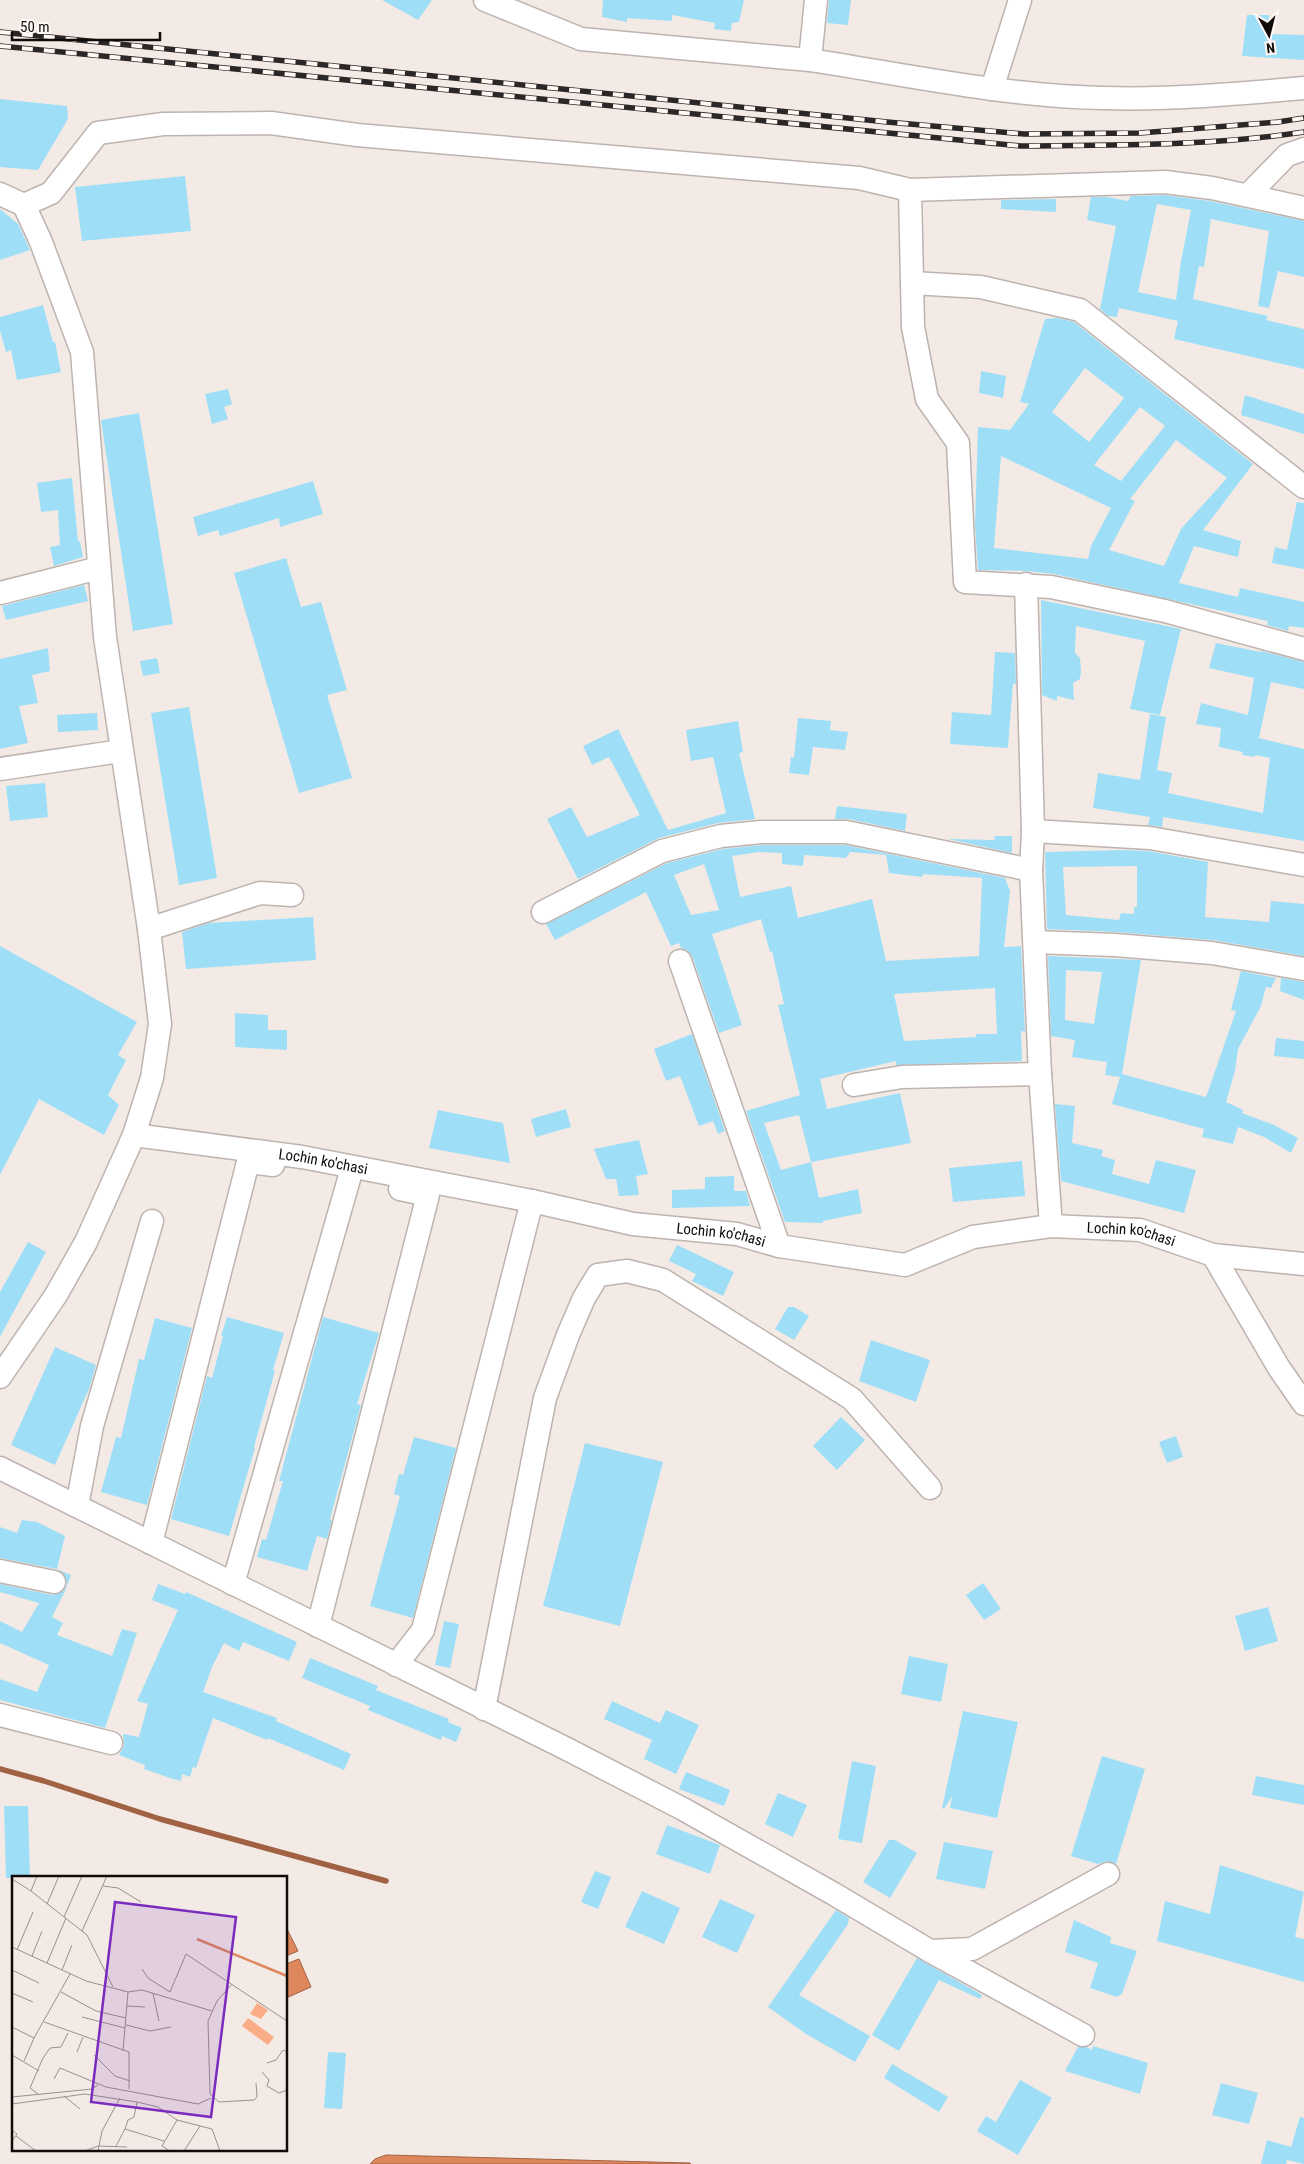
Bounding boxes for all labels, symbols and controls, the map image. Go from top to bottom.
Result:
scale bar [12,10,160,42]
north arrow [1244,10,1294,60]
text: 50 m [20,18,50,36]
text: N [1265,39,1276,56]
street label: Lochin ko'chasi [277,1145,369,1178]
street label: Lochin ko'chasi [676,1219,768,1251]
street label: Lochin ko'chasi [1086,1219,1178,1250]
inset map [12,1876,288,2152]

